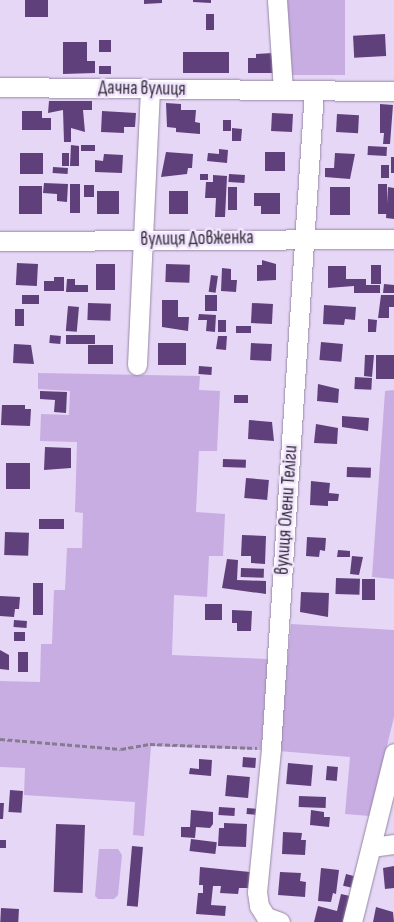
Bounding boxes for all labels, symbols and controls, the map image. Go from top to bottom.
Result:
street label: Дачна вулиця [98,77,186,101]
street label: вулиця Довженка [140,227,254,251]
street label: вулиця Олени Теліги [271,444,303,576]

